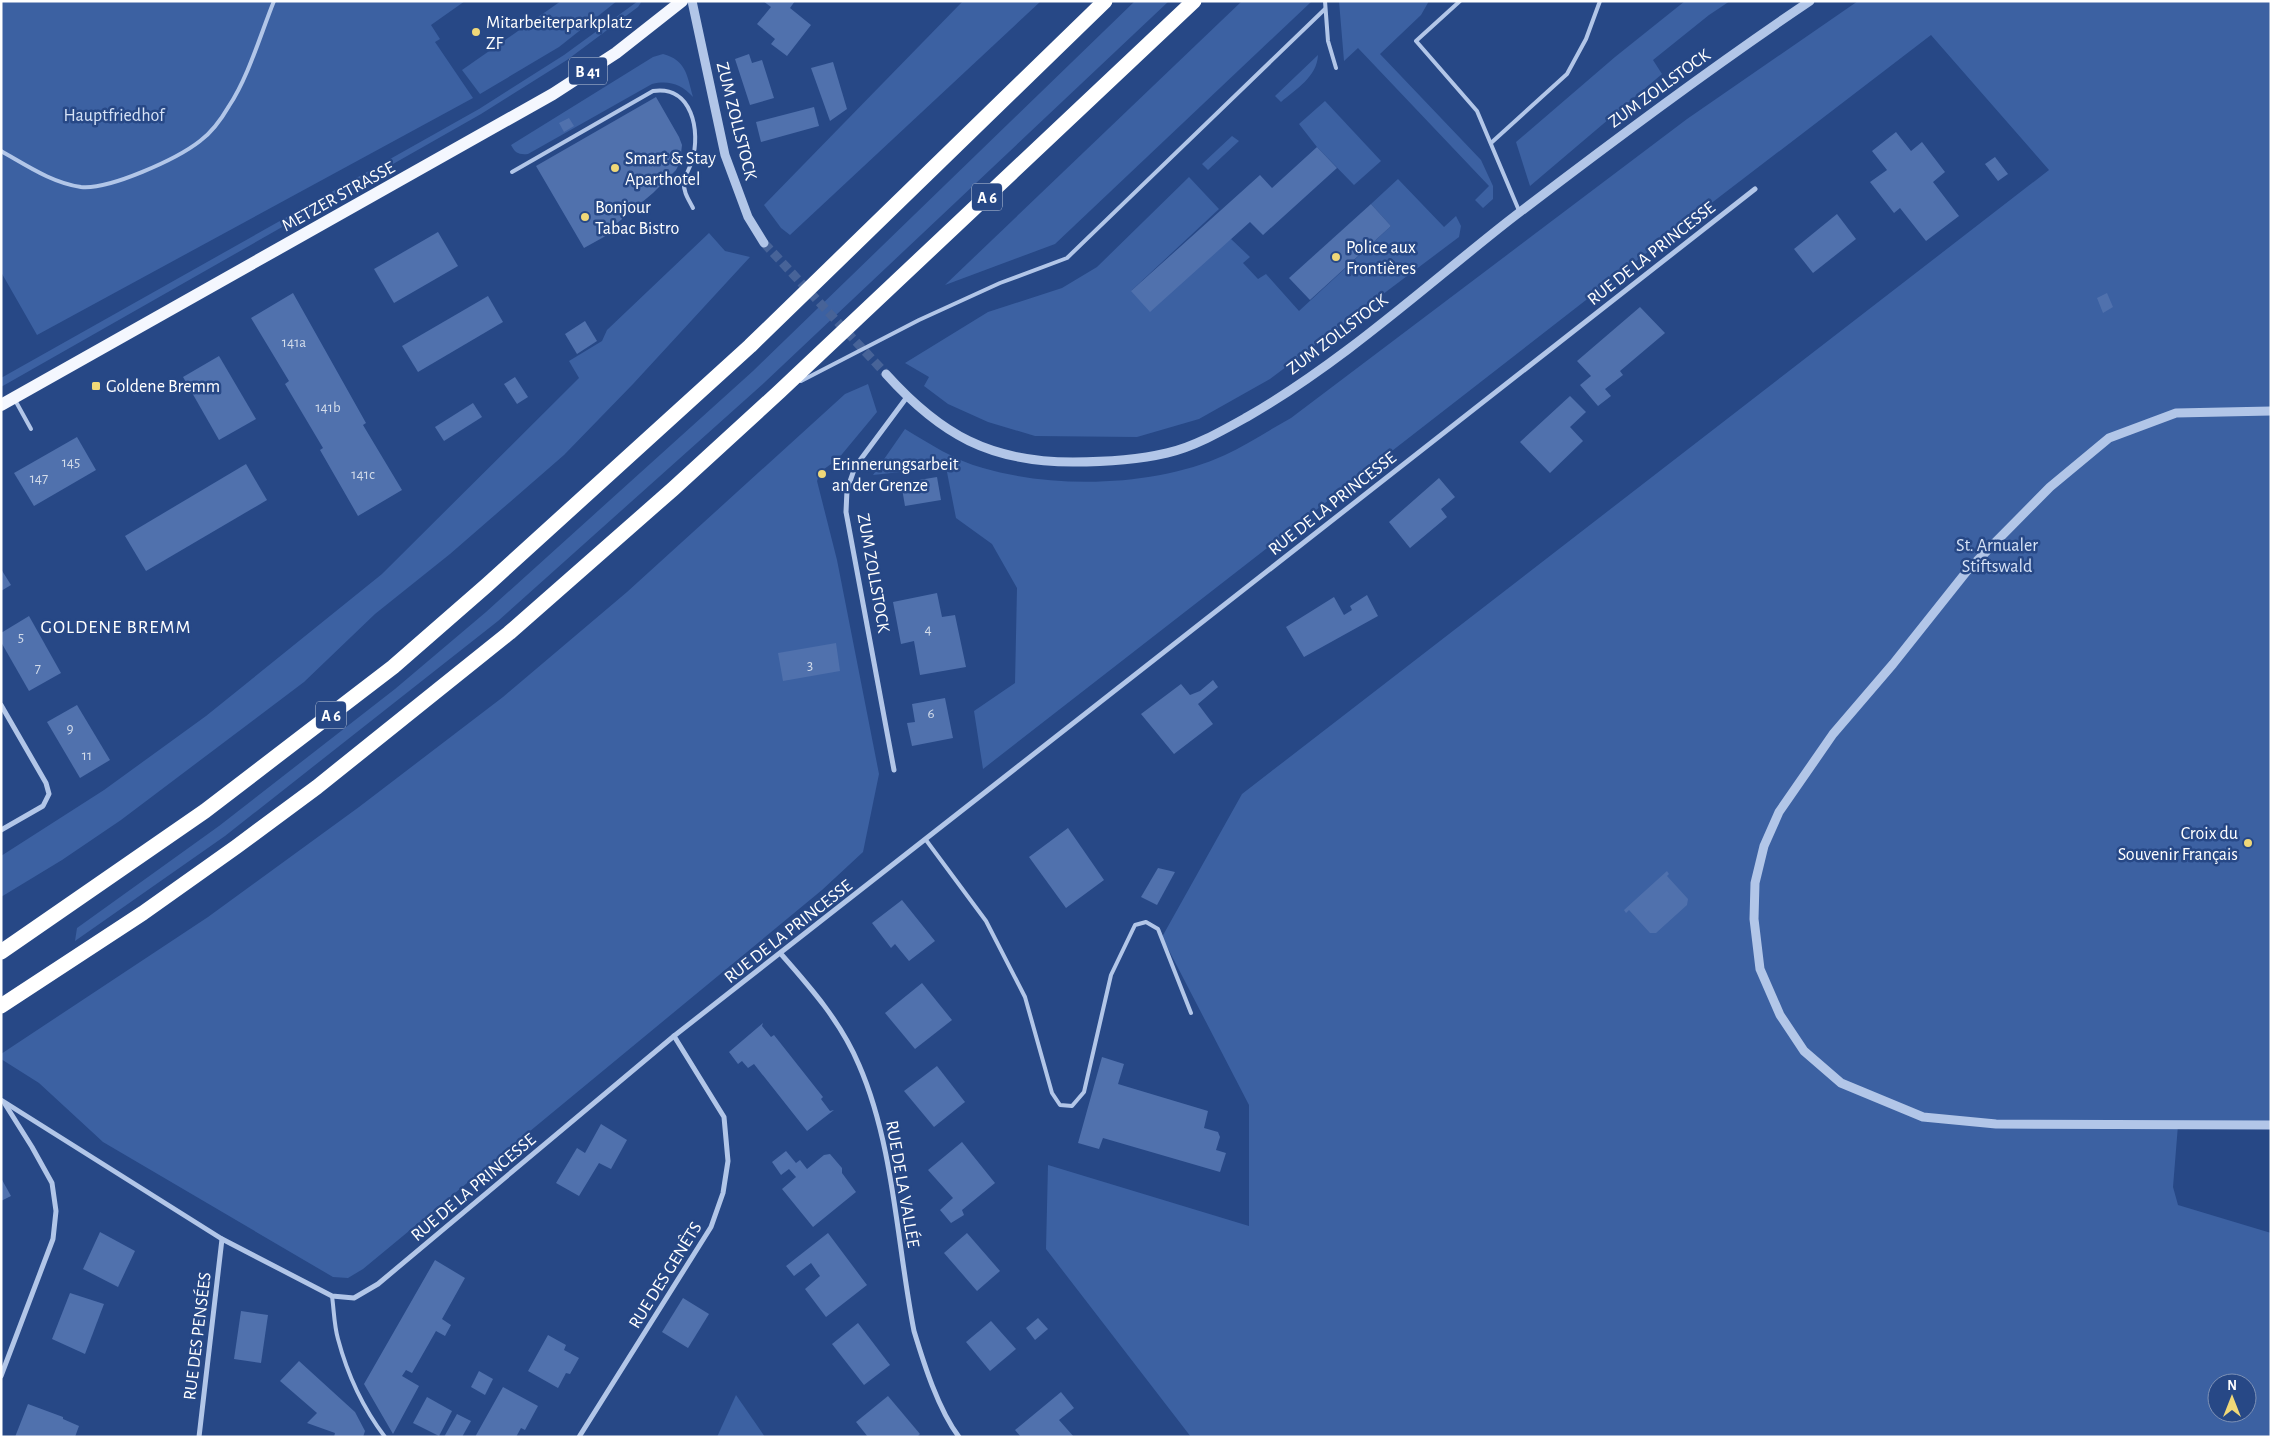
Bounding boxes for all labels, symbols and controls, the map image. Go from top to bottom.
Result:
place label: Mitarbeiterparkplatz ZF [486,14,632,53]
marker: Mitarbeiterparkplatz ZF [470,26,482,38]
street label: ZUM ZOLLSTOCK [1605,46,1714,132]
road number: B 41 [569,58,607,84]
street label: ZUM ZOLLSTOCK [713,60,759,182]
park label: Hauptfriedhof [64,107,166,125]
place label: Smart & Stay Aparthotel [625,150,716,189]
street label: METZER STRASSE [279,158,398,235]
marker: Smart & Stay Aparthotel [609,162,621,174]
road number: A 6 [972,183,1002,210]
street label: RUE DE LA PRINCESSE [1584,198,1719,309]
place label: Bonjour Tabac Bistro [595,199,680,238]
marker: Bonjour Tabac Bistro [579,211,591,223]
place label: Police aux Frontières [1346,239,1416,278]
marker: Police aux Frontières [1330,251,1342,263]
street label: ZUM ZOLLSTOCK [1284,291,1391,378]
house number: 141a [282,335,306,350]
place label: Goldene Bremm [106,378,220,396]
marker: Goldene Bremm [90,380,102,392]
house number: 141b [315,400,341,415]
street label: RUE DE LA PRINCESSE [1265,448,1400,559]
house number: 145 [62,455,80,470]
place label: Erinnerungsarbeit an der Grenze [832,456,959,495]
house number: 141c [351,467,375,482]
marker: Erinnerungsarbeit an der Grenze [816,468,828,480]
house number: 147 [30,471,48,486]
street label: ZUM ZOLLSTOCK [854,512,892,634]
park label: St. Arnualer Stiftswald [1956,537,2038,576]
district label: GOLDENE BREMM [41,618,191,637]
house number: 4 [924,622,932,637]
house number: 5 [18,630,24,645]
house number: 3 [807,658,813,673]
house number: 7 [35,661,41,676]
road number: A 6 [316,702,346,728]
house number: 6 [927,706,935,721]
house number: 9 [66,721,74,736]
house number: 11 [82,748,92,763]
place label: Croix du Souvenir Français [2118,825,2238,864]
marker: Croix du Souvenir Français [2242,837,2254,849]
street label: RUE DE LA PRINCESSE [721,876,856,987]
street label: RUE DE LA VALLÉE [882,1118,925,1250]
street label: RUE DE LA PRINCESSE [408,1130,540,1245]
street label: RUE DES GENÊTS [623,1218,706,1332]
street label: RUE DES PENSÉES [178,1271,215,1401]
north arrow [2207,1373,2257,1423]
text: N [2227,1379,2237,1393]

